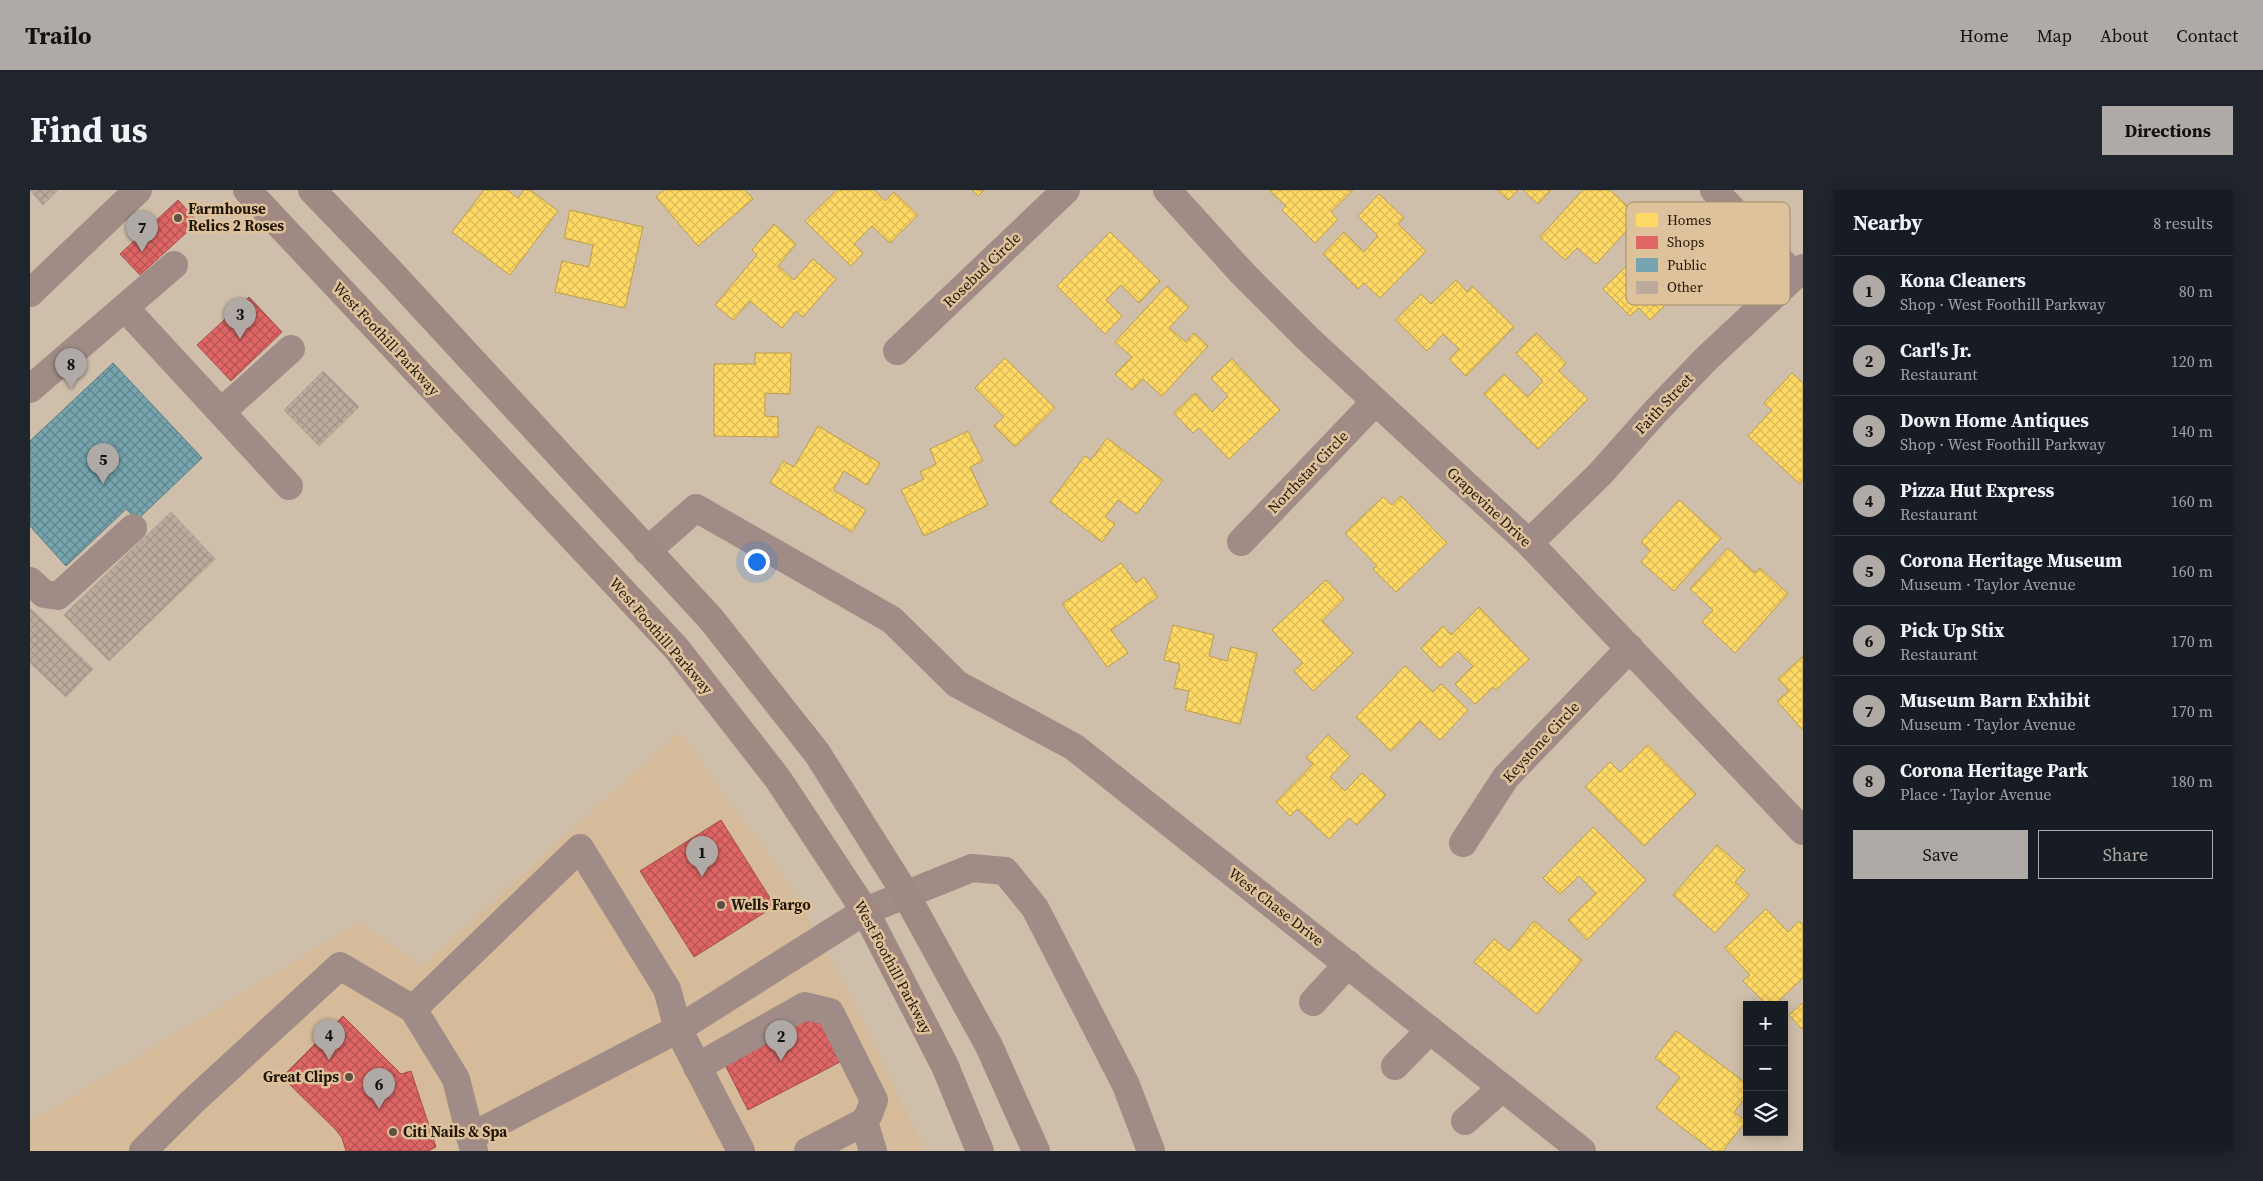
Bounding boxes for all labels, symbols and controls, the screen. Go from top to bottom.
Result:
text: Trailo [25,19,92,52]
text: Home [1960,23,2009,48]
text: Map [2037,23,2072,48]
text: About [2100,23,2148,48]
text: Contact [2176,23,2238,48]
text: Find us [30,106,148,154]
button: Directions [2102,106,2233,155]
place label: Farmhouse Relics 2 Roses [188,198,284,236]
legend [1626,202,1790,305]
text: Nearby [1853,208,1923,237]
text: Homes [1667,210,1711,230]
pin: 7 [126,211,158,252]
marker: Farmhouse Relics 2 Roses [172,212,184,224]
text: 8 results [2153,212,2213,234]
street label: Rosebud Circle [938,227,1025,312]
text: Shops [1667,232,1704,252]
text: Public [1667,255,1707,275]
text: Kona Cleaners [1900,267,2026,293]
street label: West Foothill Parkway [328,277,445,400]
text: Other [1667,277,1703,297]
text: 1 [1865,280,1873,302]
text: 80 m [2179,280,2213,302]
text: Shop · West Foothill Parkway [1900,293,2106,315]
pin: 3 [224,298,256,339]
text: Carl's Jr. [1900,337,1972,363]
pin: 8 [55,348,87,389]
text: 2 [1865,350,1873,372]
text: 120 m [2171,350,2213,372]
text: Restaurant [1900,363,1978,385]
street label: Faith Street [1630,368,1697,439]
text: Down Home Antiques [1900,407,2089,433]
text: 3 [1865,420,1873,442]
text: 140 m [2171,420,2213,442]
street label: Northstar Circle [1263,425,1353,518]
text: Shop · West Foothill Parkway [1900,433,2106,455]
pin: 5 [87,443,119,484]
street label: Grapevine Drive [1443,462,1536,552]
text: Pizza Hut Express [1900,477,2054,503]
text: 4 [1865,490,1873,512]
text: 160 m [2171,490,2213,512]
text: Restaurant [1900,503,1978,525]
text: Corona Heritage Museum [1900,547,2122,573]
your location [744,549,770,575]
text: 5 [1865,560,1873,582]
text: 160 m [2171,560,2213,582]
street label: West Foothill Parkway [605,573,718,699]
text: Museum · Taylor Avenue [1900,573,2076,595]
text: Pick Up Stix [1900,617,2004,643]
text: 6 [1865,630,1873,652]
text: 170 m [2171,630,2213,652]
text: Restaurant [1900,643,1978,665]
text: Museum Barn Exhibit [1900,687,2090,713]
street label: Keystone Circle [1497,696,1584,787]
text: 7 [1865,700,1873,722]
text: 170 m [2171,700,2213,722]
text: Museum · Taylor Avenue [1900,713,2076,735]
text: Corona Heritage Park [1900,757,2088,783]
text: 8 [1865,770,1873,792]
text: 180 m [2171,770,2213,792]
text: Place · Taylor Avenue [1900,783,2052,805]
button: Save [1853,830,2028,879]
button: Share [2038,830,2213,879]
pin: 1 [686,836,718,877]
street label: West Chase Drive [1224,863,1329,951]
place label: Wells Fargo [731,894,811,915]
street label: West Foothill Parkway [849,896,938,1037]
marker: Wells Fargo [715,899,727,911]
map controls [1743,1001,1788,1136]
button: + [1743,1001,1788,1046]
pin: 4 [313,1019,345,1060]
pin: 2 [765,1020,797,1061]
button: − [1743,1046,1788,1091]
place label: Great Clips [263,1066,339,1087]
pin: 6 [363,1068,395,1109]
marker: Great Clips [343,1071,355,1083]
button: layers [1743,1091,1788,1136]
place label: Citi Nails & Spa [403,1121,508,1142]
marker: Citi Nails & Spa [387,1126,399,1138]

